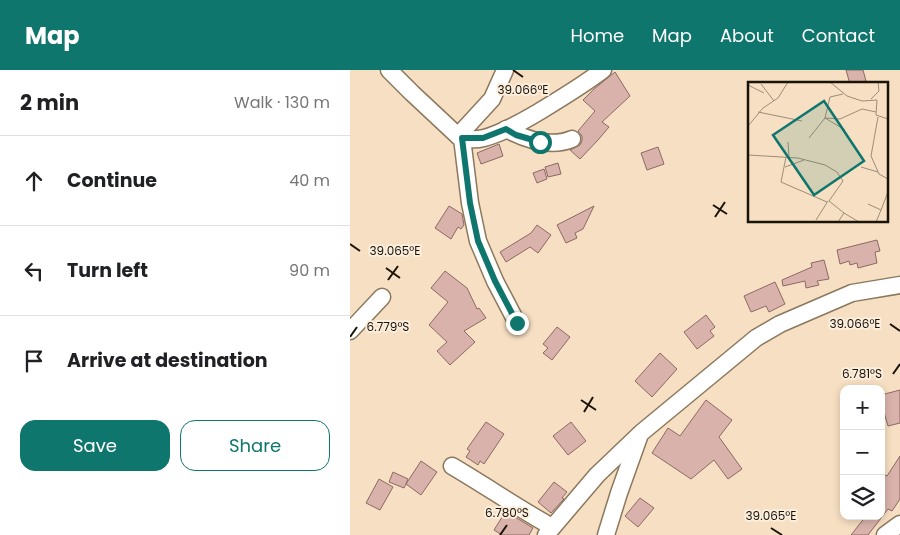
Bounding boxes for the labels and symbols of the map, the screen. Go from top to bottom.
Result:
text: 39.066°E [497,81,549,98]
inset map [748,82,888,222]
route start [529,131,552,154]
text: 39.065°E [370,242,420,259]
route end [506,312,529,335]
text: 39.066°E [829,315,881,332]
text: 6.779°S [367,318,409,335]
text: 6.781°S [842,365,882,382]
text: 6.780°S [485,504,529,521]
text: 39.065°E [746,507,796,524]

